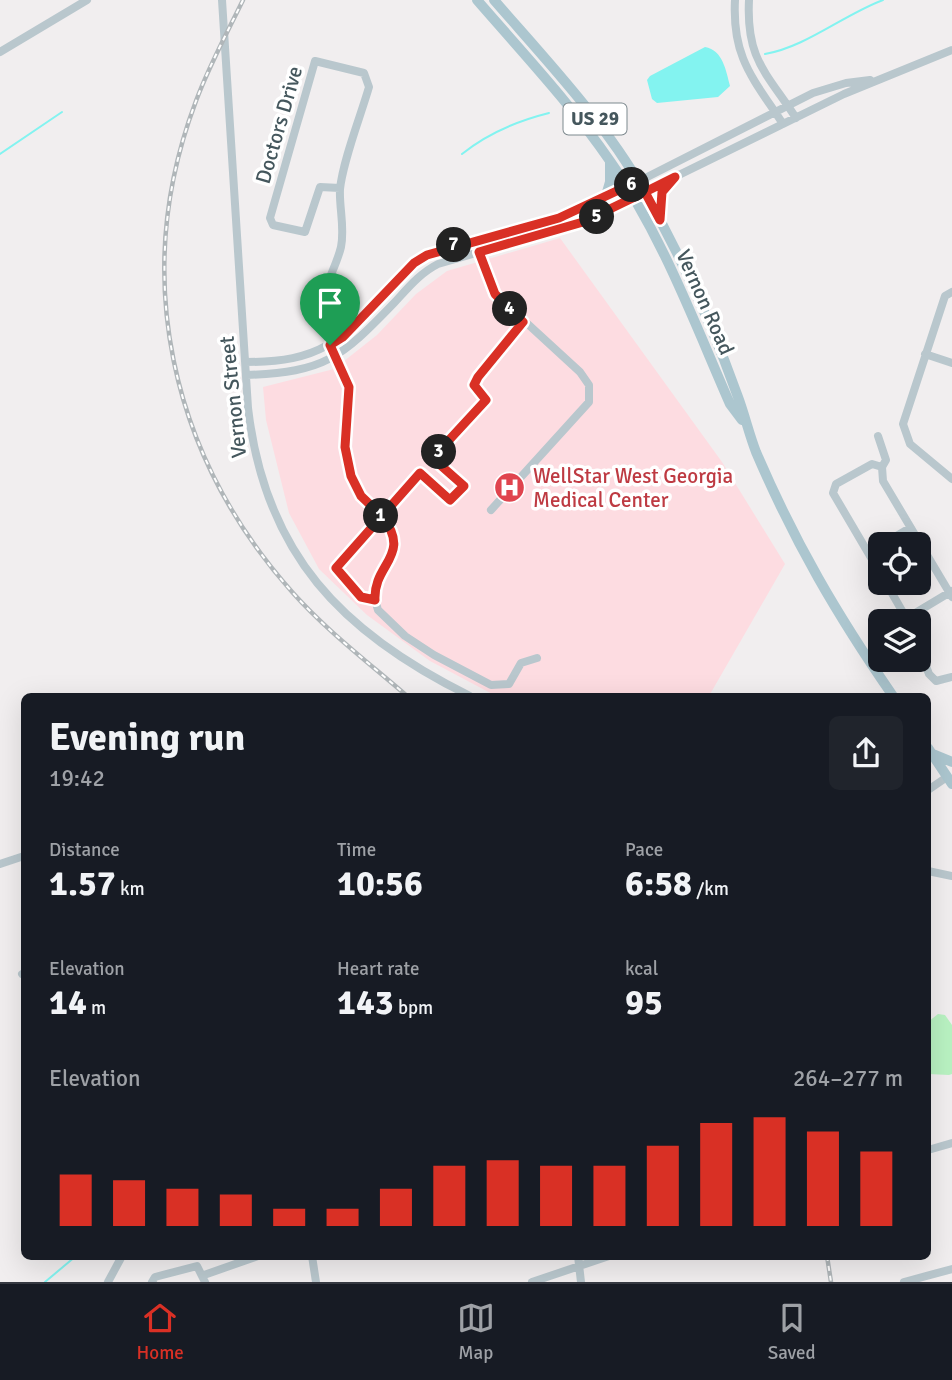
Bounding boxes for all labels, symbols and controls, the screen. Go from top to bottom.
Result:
street label: Doctors Drive [250,63,308,187]
road number: US 29 [564,104,626,134]
pin: 6 [614,168,650,202]
text: 6 [626,172,637,196]
pin: 5 [580,200,614,234]
text: 5 [591,204,602,228]
pin: 7 [436,228,472,262]
text: 7 [448,232,459,256]
street label: Vernon Road [670,245,740,359]
pin [300,273,360,345]
icon: arrive [311,284,349,322]
pin: 4 [492,292,528,326]
text: 4 [504,296,515,320]
street label: Vernon Street [214,335,252,459]
pin: 3 [422,434,457,470]
text: 3 [433,439,444,463]
place label: WellStar West Georgia Medical Center [533,463,733,513]
hospital icon: WellStar West Georgia Medical Center [493,471,527,505]
pin: 1 [364,498,398,534]
text: 1 [375,503,386,527]
map controls [868,532,931,672]
button: locate [868,532,931,595]
button: layers [868,609,931,672]
text: Evening run [49,714,245,761]
button: share [829,716,903,790]
text: 19:42 [49,764,105,793]
text: Distance [49,838,120,862]
text: Time [337,838,376,862]
text: Pace [625,838,663,862]
text: 1.57 [49,862,116,905]
text: 10:56 [337,862,423,905]
text: 6:58 [625,862,692,905]
text: km [116,877,145,901]
text: /km [692,877,729,901]
text: Elevation [49,957,125,981]
text: Heart rate [337,957,419,981]
text: kcal [625,957,658,981]
text: 14 [49,981,87,1024]
text: 143 [337,981,394,1024]
text: 95 [625,981,663,1024]
text: m [87,996,106,1020]
text: bpm [394,996,433,1020]
text: Elevation [49,1064,141,1093]
text: 264–277 m [793,1064,903,1093]
tab: Home [136,1299,184,1365]
tab: Map [457,1299,495,1365]
tab: Saved [768,1299,816,1365]

